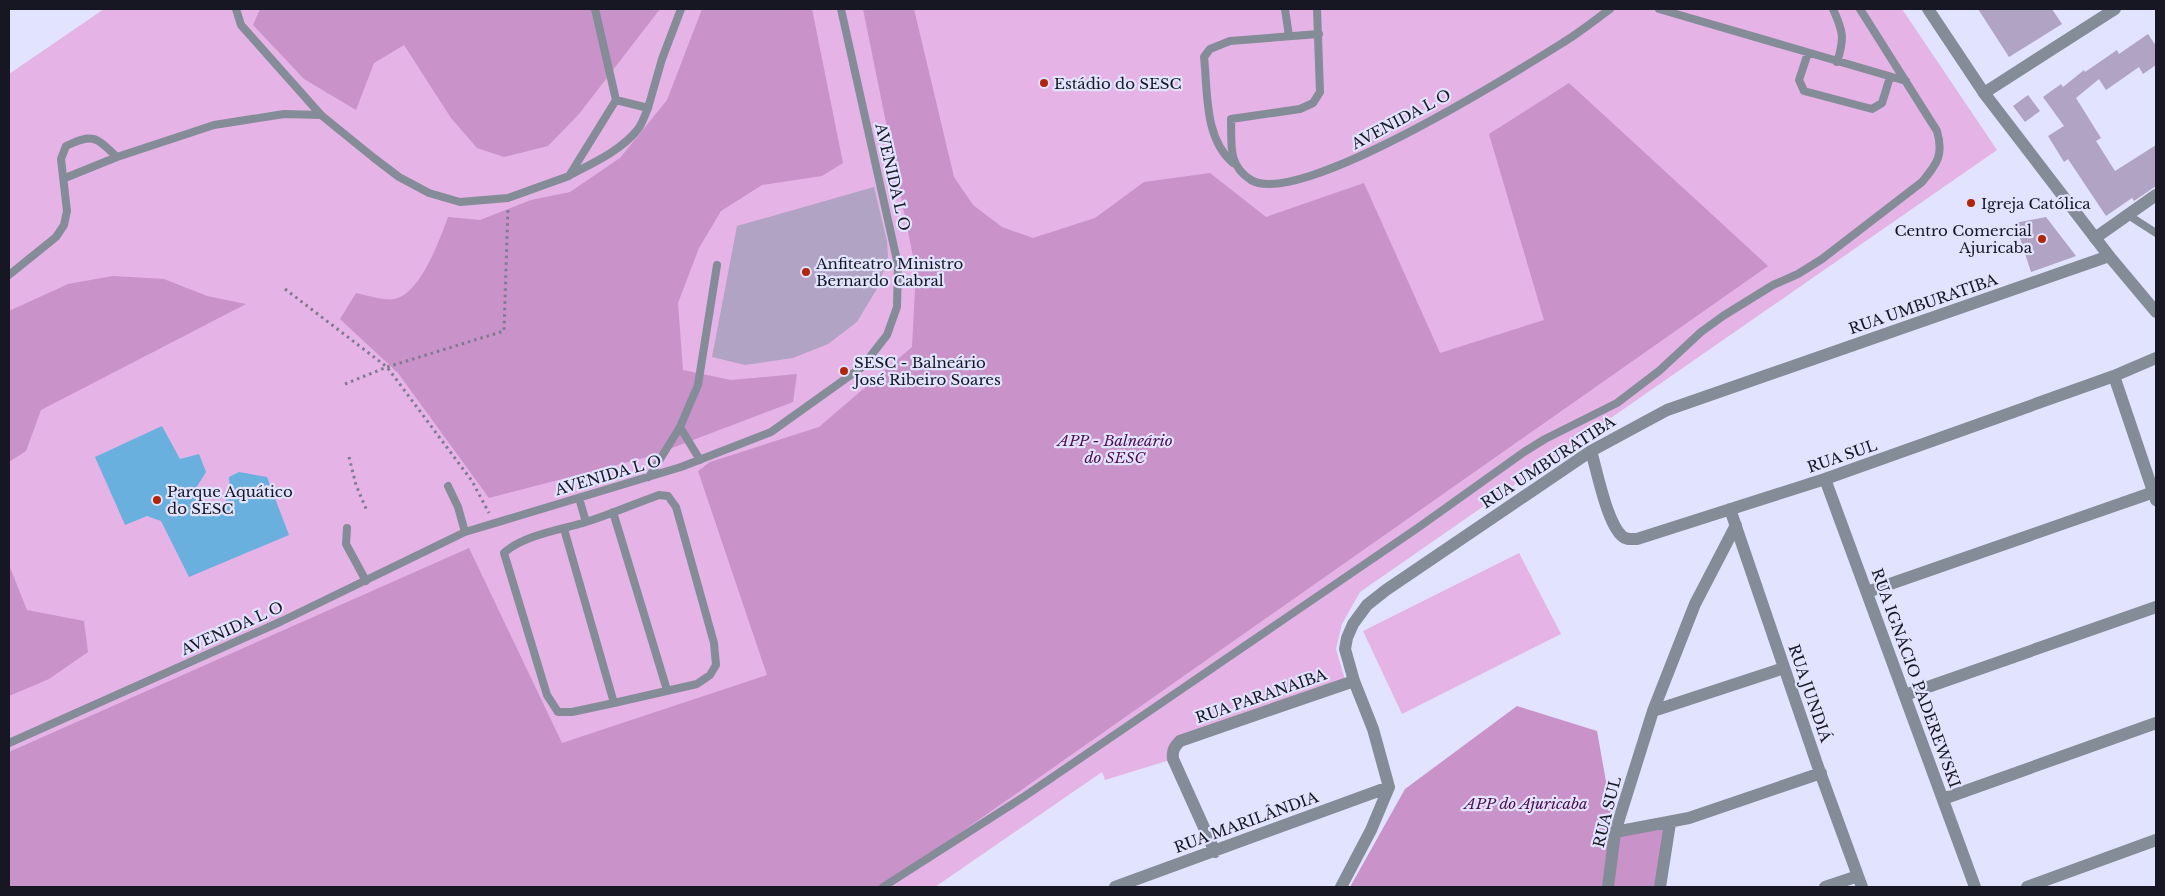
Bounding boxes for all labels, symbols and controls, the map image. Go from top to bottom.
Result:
place label: Estádio do SESC [1054,74,1182,93]
marker: Estádio do SESC [1038,77,1050,89]
street label: AVENIDA L O [1347,85,1454,154]
street label: AVENIDA L O [871,120,915,233]
place label: Igreja Católica [1981,194,2091,213]
marker: Igreja Católica [1965,197,1977,209]
place label: Centro Comercial Ajuricaba [1894,221,2033,257]
marker: Centro Comercial Ajuricaba [2036,233,2048,245]
place label: Anfiteatro Ministro Bernardo Cabral [815,254,963,290]
marker: Anfiteatro Ministro Bernardo Cabral [800,266,812,278]
street label: RUA UMBURATIBA [1846,269,2000,338]
place label: SESC - Balneário José Ribeiro Soares [852,353,1001,389]
marker: SESC - Balneário José Ribeiro Soares [838,365,850,377]
street label: RUA UMBURATIBA [1477,411,1619,512]
park label: APP - Balneário do SESC [1055,431,1173,467]
street label: RUA SUL [1805,435,1879,477]
street label: AVENIDA L O [552,451,663,500]
place label: Parque Aquático do SESC [167,482,293,518]
marker: Parque Aquático do SESC [151,494,163,506]
street label: RUA IGNÁCIO PADEREWSKI [1867,566,1965,790]
street label: AVENIDA L O [177,597,286,659]
street label: RUA JUNDIÁ [1784,642,1836,745]
street label: RUA PARANAIBA [1193,664,1330,727]
street label: RUA SUL [1589,774,1625,850]
street label: RUA MARILÂNDIA [1171,787,1321,857]
park label: APP do Ajuricaba [1462,794,1588,813]

